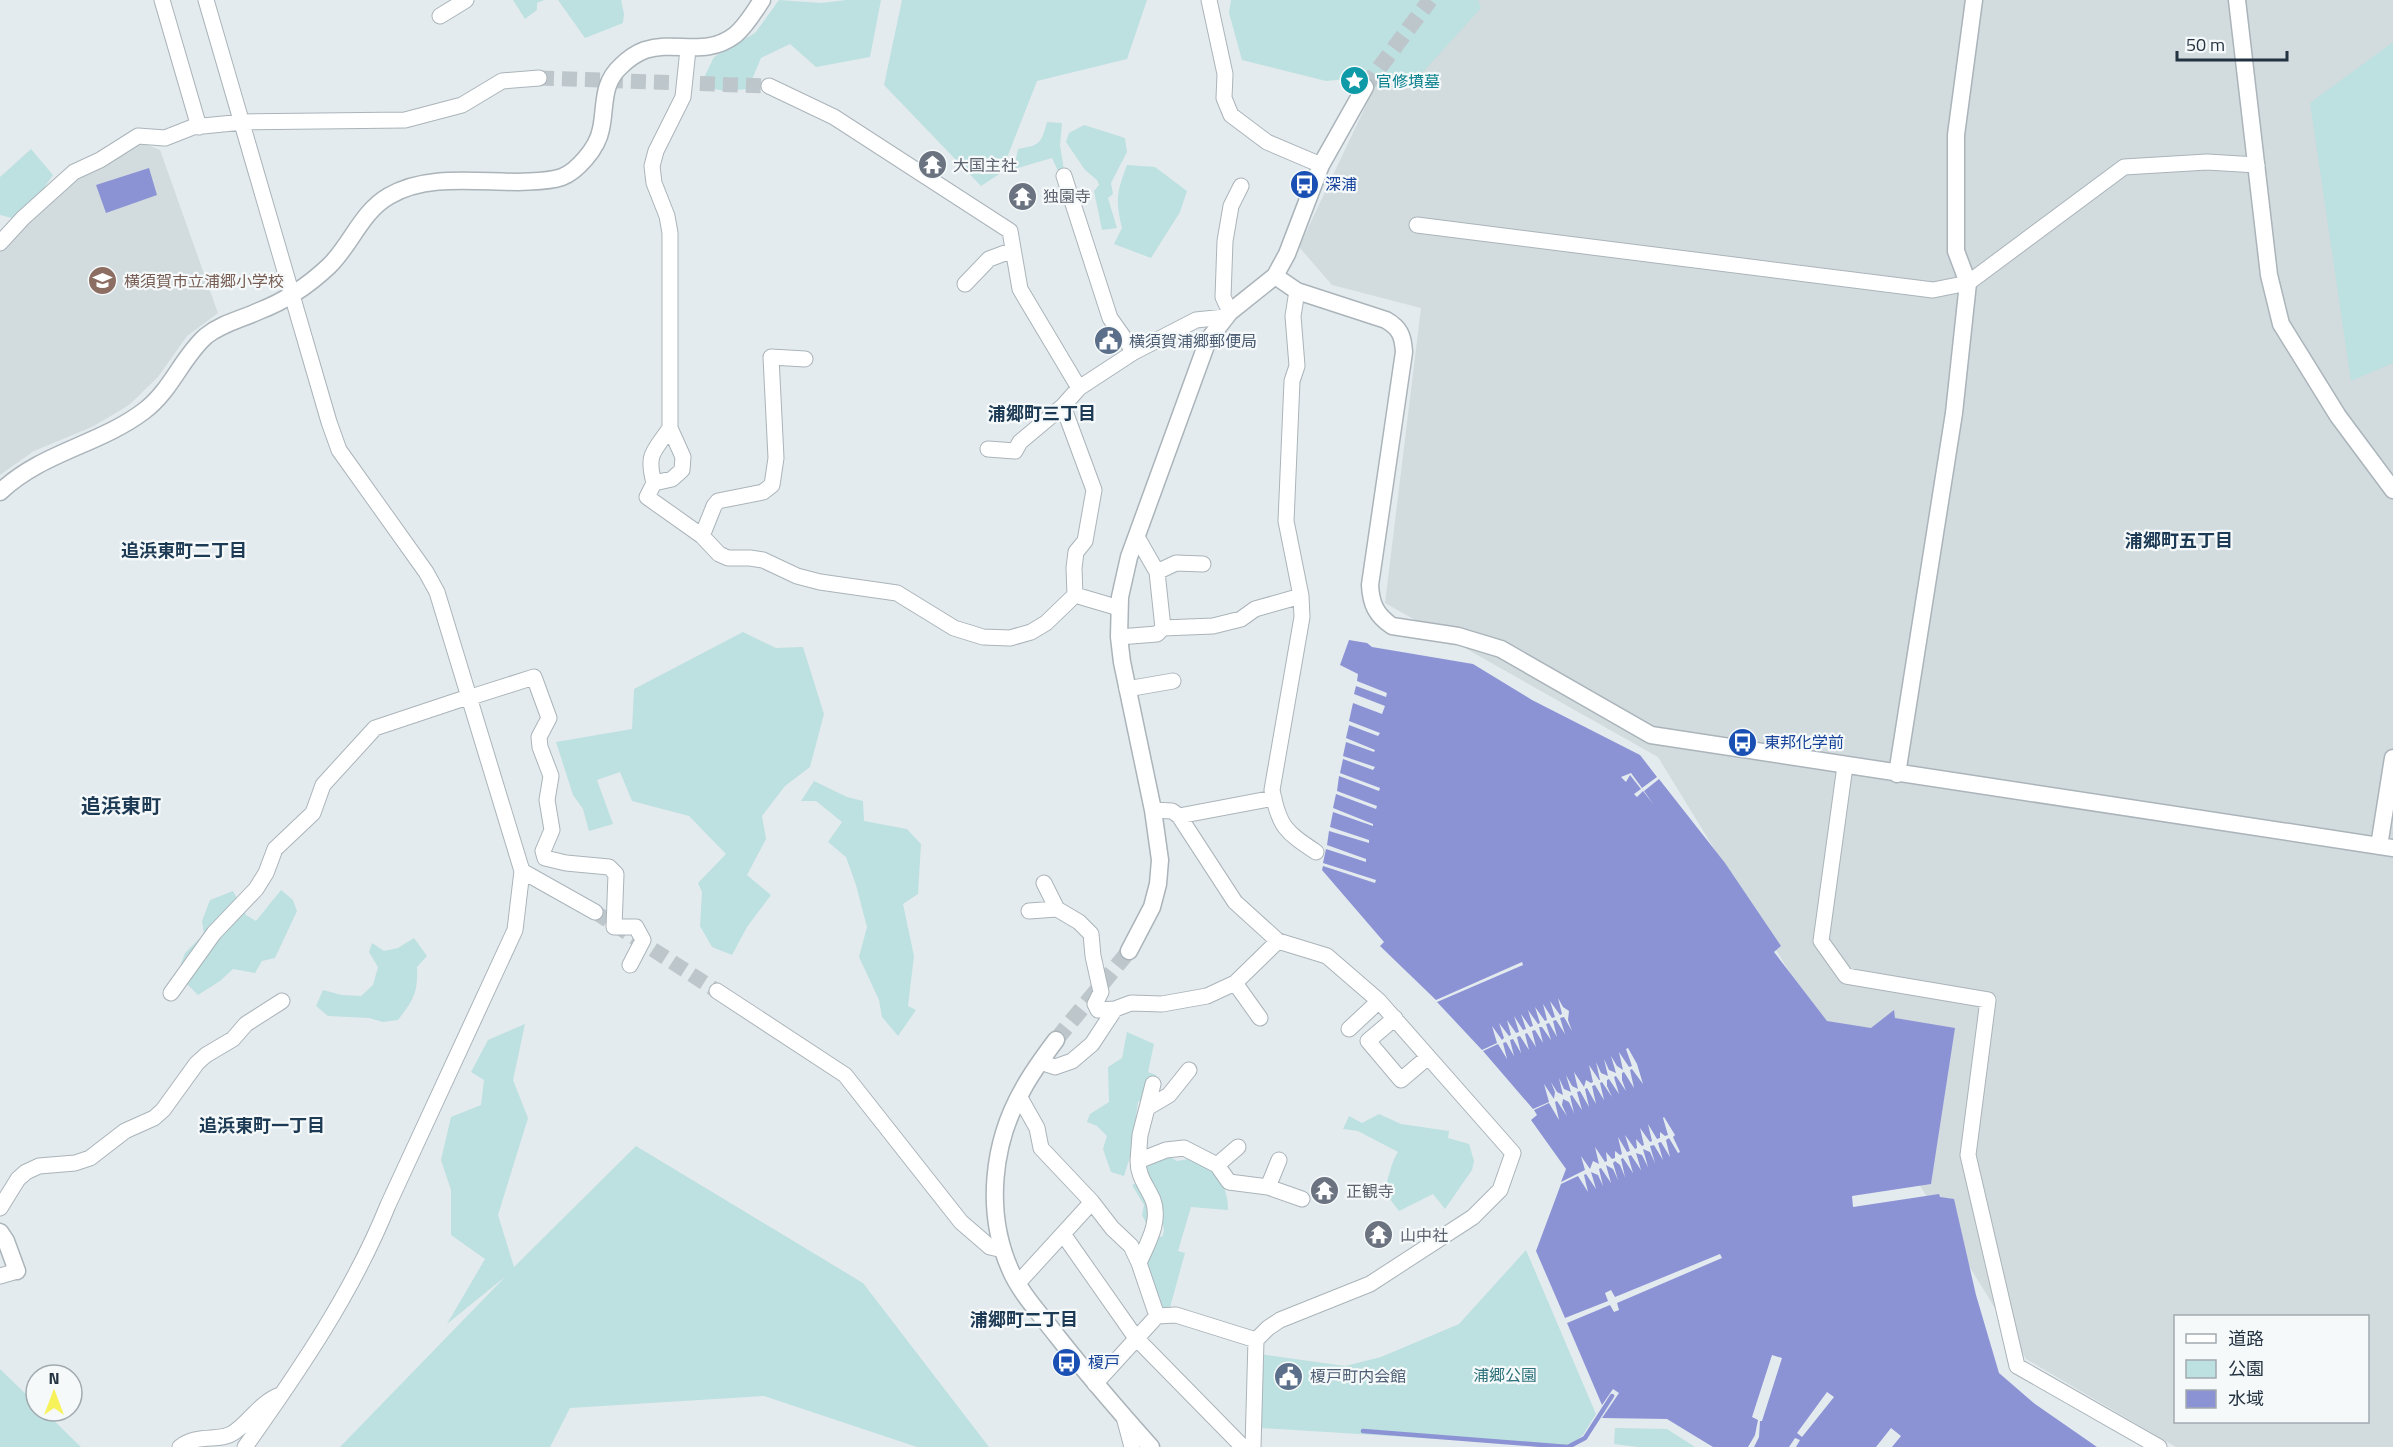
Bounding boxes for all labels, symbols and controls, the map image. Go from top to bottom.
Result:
scale bar [2177,24,2286,62]
text: 50 m [2186,31,2225,58]
place icon: 官修墳墓 [1339,65,1371,97]
place label: 官修墳墓 [1376,69,1440,93]
temple icon: 大国主社 [916,149,948,181]
place label: 大国主社 [953,153,1017,177]
bus stop icon: 深浦 [1288,168,1320,200]
place label: 深浦 [1325,172,1357,196]
temple icon: 独園寺 [1006,180,1038,212]
place label: 独園寺 [1043,184,1091,208]
school or university icon: 横須賀市立浦郷小学校 [87,265,119,297]
place label: 横須賀市立浦郷小学校 [124,269,284,293]
public building icon: 横須賀浦郷郵便局 [1092,325,1124,357]
place label: 横須賀浦郷郵便局 [1129,329,1257,353]
district label: 浦郷町三丁目 [988,400,1096,427]
district label: 浦郷町五丁目 [2125,527,2233,554]
district label: 追浜東町二丁目 [121,537,247,564]
bus stop icon: 東邦化学前 [1727,726,1759,758]
place label: 東邦化学前 [1764,730,1844,754]
district label: 追浜東町 [81,790,161,821]
district label: 追浜東町一丁目 [199,1112,325,1139]
temple icon: 正観寺 [1309,1175,1341,1207]
place label: 正観寺 [1346,1179,1394,1203]
temple icon: 山中社 [1363,1219,1395,1251]
place label: 山中社 [1400,1223,1448,1247]
district label: 浦郷町二丁目 [970,1306,1078,1333]
legend [2174,1315,2369,1423]
text: 道路 [2228,1325,2264,1352]
bus stop icon: 榎戸 [1051,1346,1083,1378]
place label: 榎戸 [1088,1350,1120,1374]
text: 公園 [2228,1355,2264,1382]
public building icon: 榎戸町内会館 [1273,1360,1305,1392]
north arrow [24,1363,84,1423]
park label: 浦郷公園 [1473,1363,1537,1387]
place label: 榎戸町内会館 [1310,1364,1406,1388]
text: N [48,1366,60,1390]
text: 水域 [2228,1385,2264,1412]

